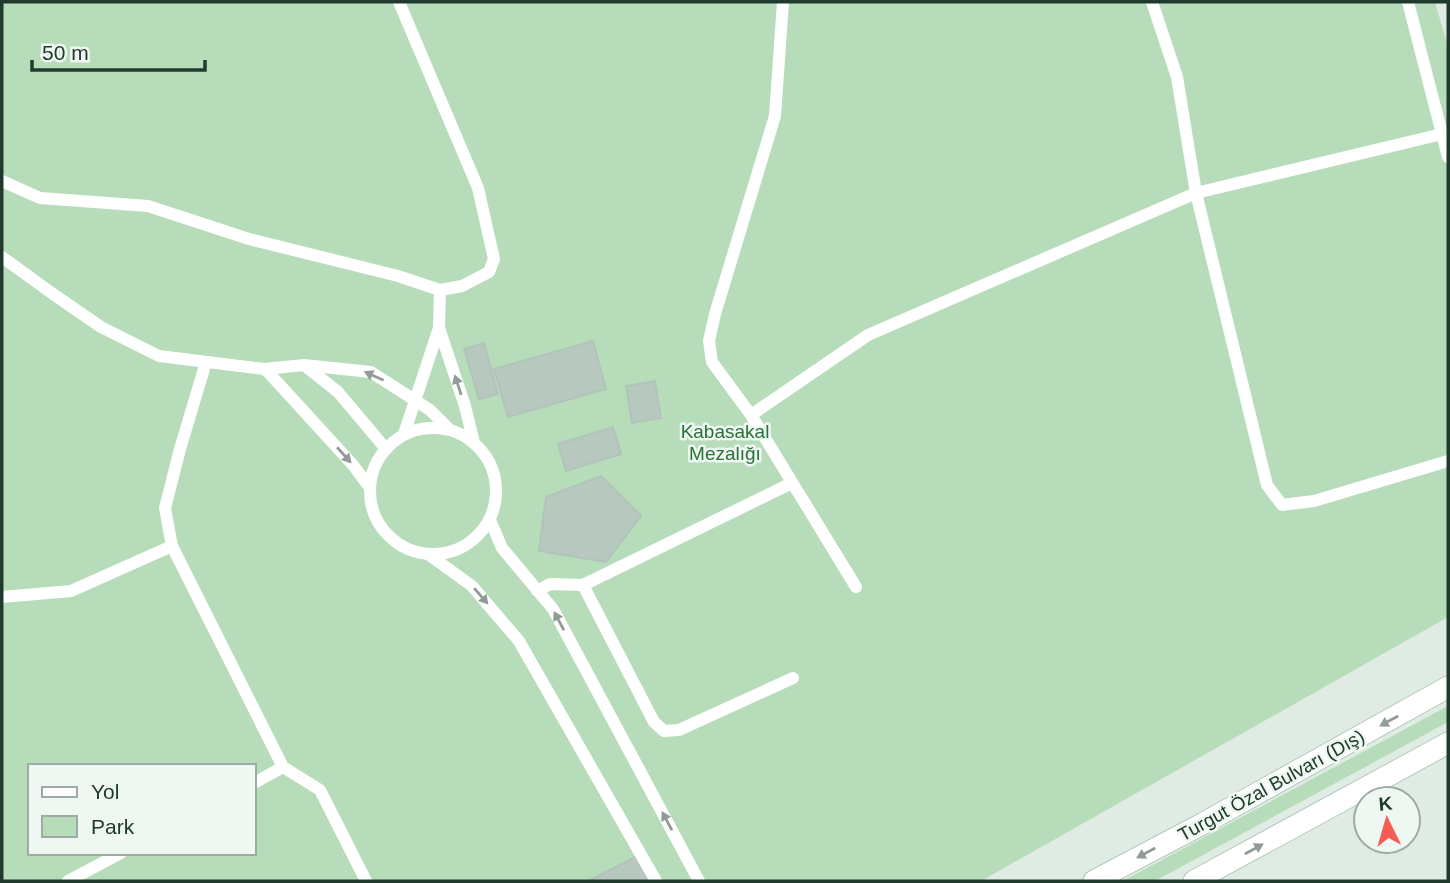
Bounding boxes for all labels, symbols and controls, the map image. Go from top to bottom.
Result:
scale bar [32,28,205,72]
text: 50 m [42,41,89,64]
one-way arrow [364,370,384,382]
one-way arrow [452,375,463,396]
park label: Kabasakal Mezalığı [681,421,769,464]
one-way arrow [335,446,351,463]
one-way arrow [473,588,488,605]
one-way arrow [553,611,565,631]
one-way arrow [1378,714,1398,726]
street label: Turgut Özal Bulvarı (Dış) [1175,725,1368,845]
legend [28,764,256,855]
text: Yol [91,780,119,803]
north arrow [1352,785,1422,855]
text: K [1378,792,1394,815]
one-way arrow [661,811,672,831]
text: Park [91,815,135,838]
one-way arrow [1244,843,1264,855]
one-way arrow [1136,848,1156,859]

